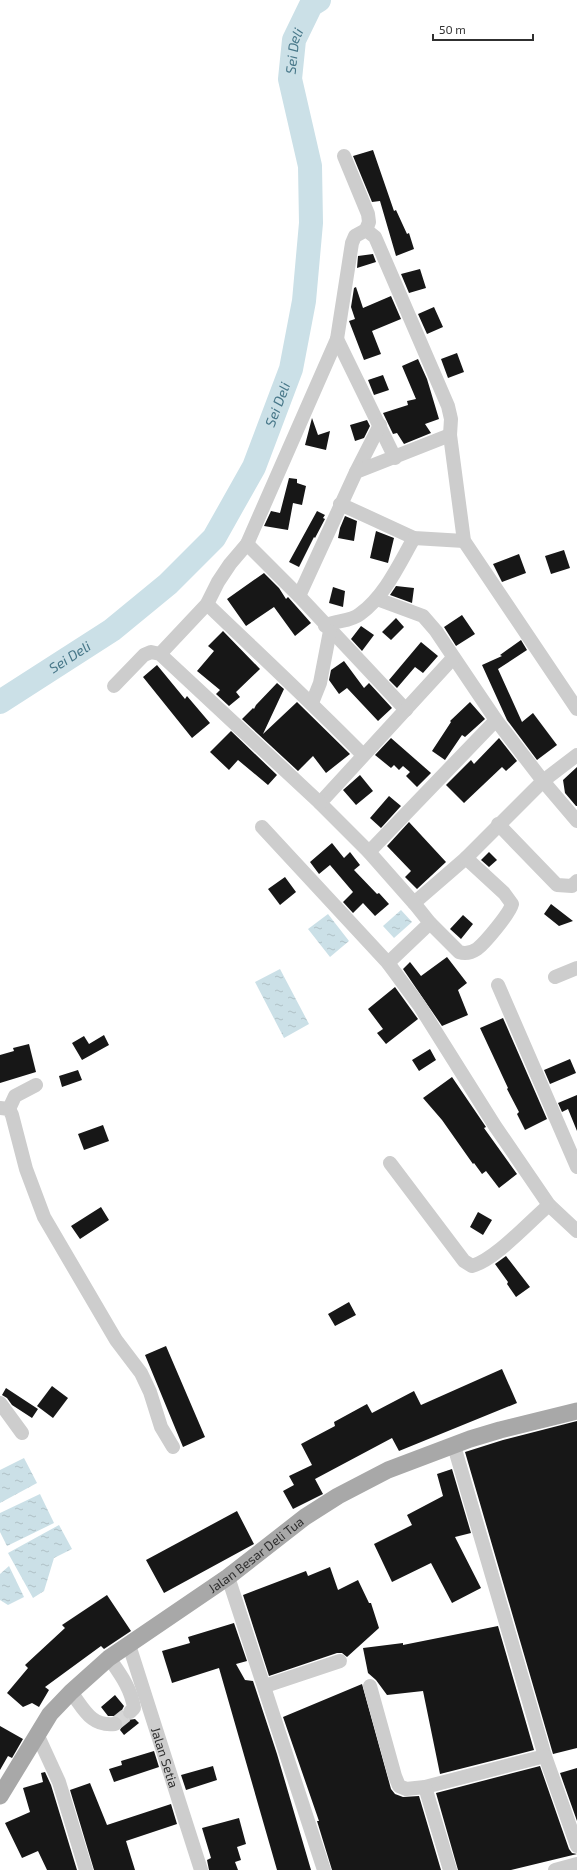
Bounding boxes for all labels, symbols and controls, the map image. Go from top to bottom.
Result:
scale bar [433,16,533,42]
text: 50 m [439,22,466,36]
water label: Sei Deli [282,25,307,75]
water label: Sei Deli [261,379,293,429]
water label: Sei Deli [45,637,94,676]
street label: Jalan Besar Deli Tua [205,1513,307,1596]
street label: Jalan Setia [148,1725,182,1790]

